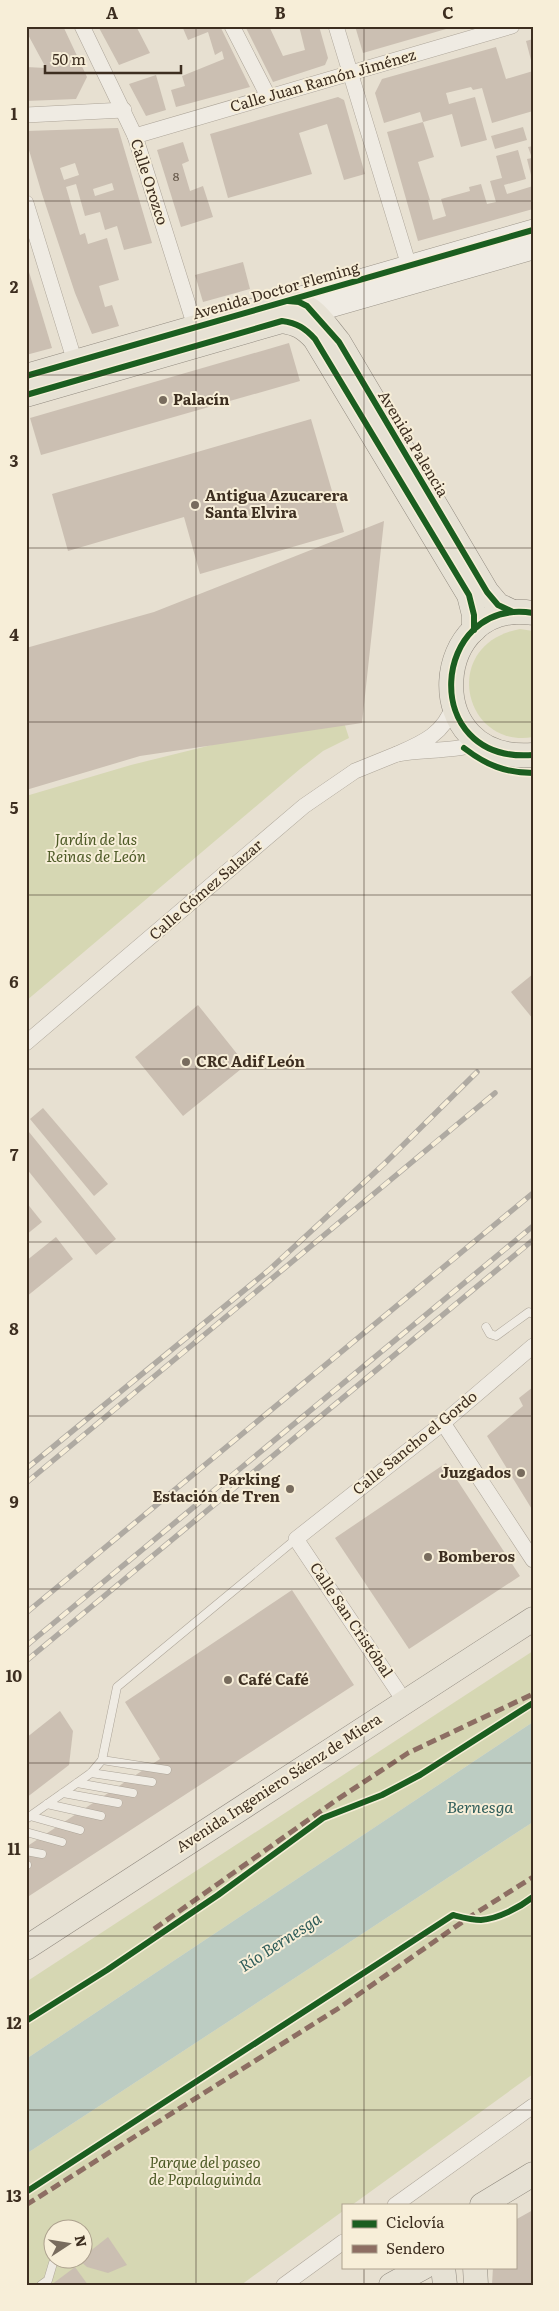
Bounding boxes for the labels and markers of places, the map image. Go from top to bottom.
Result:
place label: Palacín [173,387,230,410]
marker: Palacín [157,394,169,406]
place label: Antigua Azucarera Santa Elvira [205,483,348,523]
marker: Antigua Azucarera Santa Elvira [189,499,201,511]
place label: CRC Adif León [196,1049,305,1072]
marker: CRC Adif León [180,1056,192,1068]
place label: Juzgados [440,1460,512,1483]
place label: Parking Estación de Tren [152,1467,281,1507]
marker: Juzgados [515,1467,527,1479]
marker: Parking Estación de Tren [284,1483,296,1495]
place label: Bomberos [438,1544,515,1567]
marker: Bomberos [422,1551,434,1563]
place label: Café Café [238,1667,309,1690]
marker: Café Café [222,1674,234,1686]

